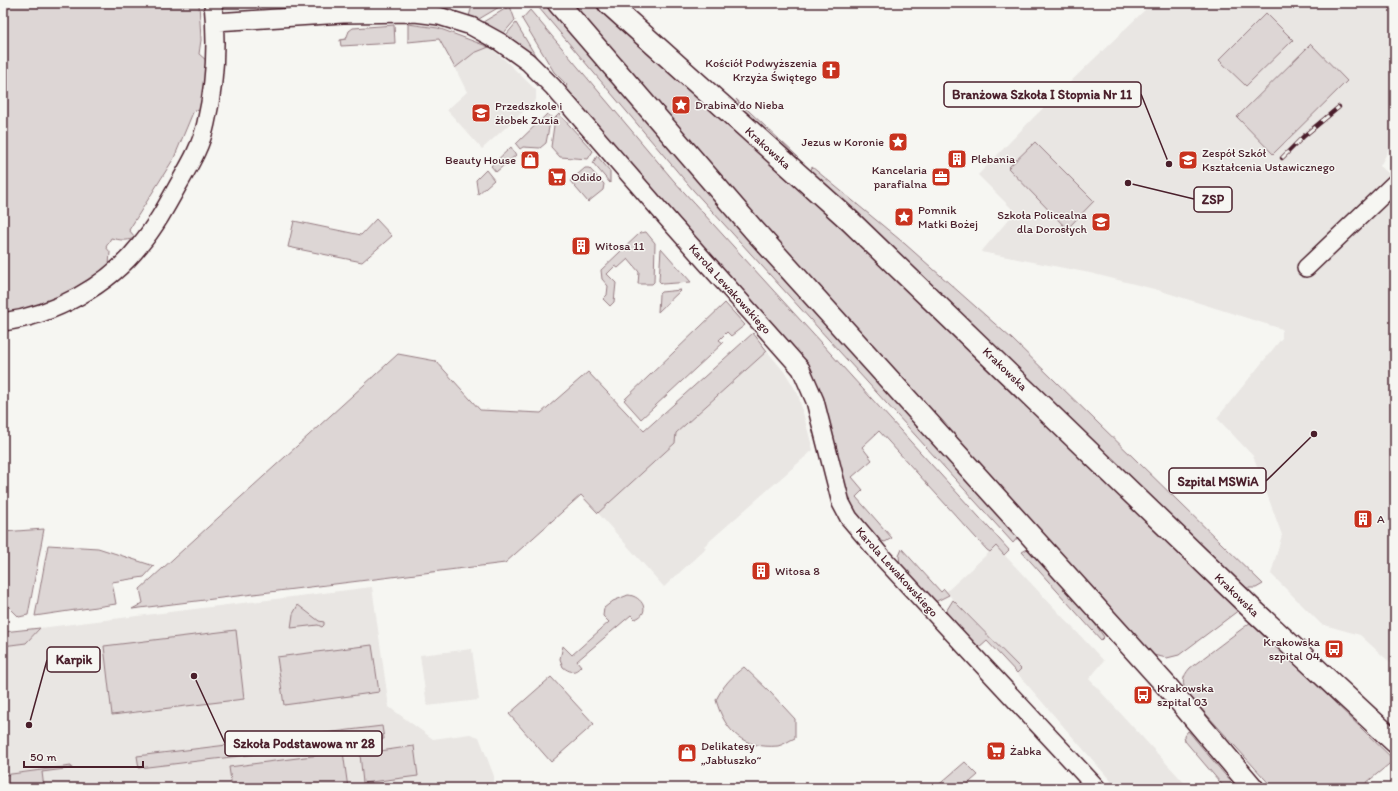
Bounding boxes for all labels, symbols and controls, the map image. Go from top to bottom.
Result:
place label: Kościół Podwyższenia Krzyża Świętego [705,56,818,84]
church icon: Kościół Podwyższenia Krzyża Świętego [820,59,842,81]
callout: Branżowa Szkoła I Stopnia Nr 11 [944,82,1141,107]
text: Branżowa Szkoła I Stopnia Nr 11 [952,87,1132,103]
place icon: Drabina do Nieba [670,94,692,116]
place label: Drabina do Nieba [695,98,785,112]
place label: Przedszkole i żłobek Zuzia [495,99,562,127]
school or university icon: Przedszkole i żłobek Zuzia [470,102,492,124]
street label: Krakowska [742,124,794,173]
place icon: Jezus w Koronie [887,131,909,153]
place label: Jezus w Koronie [801,135,884,149]
place label: Zespół Szkół Kształcenia Ustawicznego [1202,146,1335,174]
building icon: Plebania [946,148,968,170]
shop icon: Beauty House [519,149,541,171]
school or university icon: Zespół Szkół Kształcenia Ustawicznego [1177,149,1199,171]
place label: Plebania [971,152,1016,166]
place label: Beauty House [445,153,516,167]
place label: Kancelaria parafialna [872,163,928,191]
supermarket icon: Odido [546,166,568,188]
office icon: Kancelaria parafialna [930,166,952,188]
place label: Odido [571,170,602,184]
callout: ZSP [1194,187,1232,212]
text: ZSP [1202,192,1225,207]
place label: Pomnik Matki Bożej [918,203,978,231]
place icon: Pomnik Matki Bożej [893,206,915,228]
place label: Szkoła Policealna dla Dorosłych [997,208,1088,236]
school or university icon: Szkoła Policealna dla Dorosłych [1090,211,1112,233]
building icon: Witosa 11 [570,235,592,257]
place label: Witosa 11 [595,239,645,253]
street label: Karola Lewakowskiego [686,241,774,337]
street label: Krakowska [980,344,1031,394]
callout: Szpital MSWiA [1169,468,1266,493]
text: Szpital MSWiA [1177,474,1259,490]
building icon: A [1352,508,1374,530]
place label: A [1377,512,1385,526]
street label: Karola Lewakowskiego [853,524,941,620]
building icon: Witosa 8 [750,560,772,582]
place label: Witosa 8 [775,564,820,578]
street label: Krakowska [1212,570,1263,620]
place label: Krakowska szpital 04 [1263,635,1321,663]
bus stop icon: Krakowska szpital 04 [1323,638,1345,660]
callout: Karpik [47,647,100,672]
text: Karpik [56,652,93,668]
place label: Krakowska szpital 03 [1157,681,1214,709]
bus stop icon: Krakowska szpital 03 [1132,684,1154,706]
callout: Szkoła Podstawowa nr 28 [225,731,382,756]
text: Szkoła Podstawowa nr 28 [233,736,375,751]
place label: Delikatesy „Jabłuszko“ [701,739,762,767]
supermarket icon: Żabka [985,740,1007,762]
shop icon: Delikatesy „Jabłuszko“ [676,742,698,764]
scale bar [24,743,143,769]
place label: Żabka [1010,744,1041,758]
text: 50 m [30,750,56,764]

